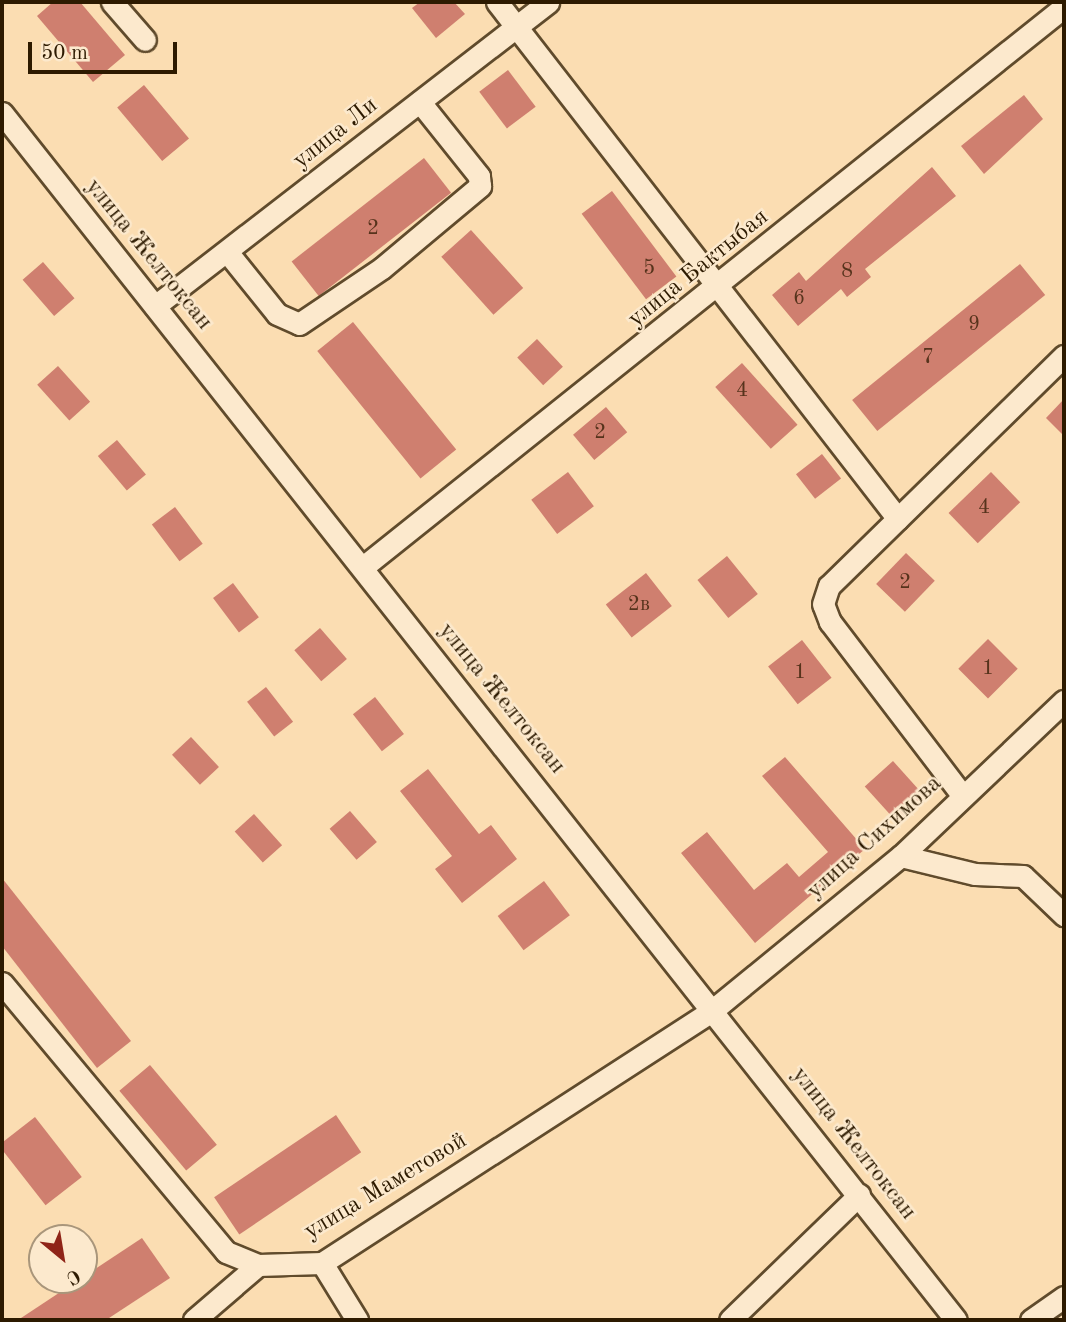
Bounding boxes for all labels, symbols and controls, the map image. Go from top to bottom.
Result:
scale bar [32,28,180,72]
text: 50 m [41,43,88,64]
street label: улица Ли [288,92,384,176]
street label: улица Желтоксан [78,174,218,336]
street label: улица Бактыбая [623,204,775,334]
house number: 2 [367,216,379,242]
house number: 5 [643,256,655,282]
house number: 8 [841,259,853,285]
house number: 6 [793,286,805,312]
house number: 9 [968,312,980,338]
house number: 7 [922,345,934,371]
house number: 4 [736,378,748,404]
house number: 2 [594,420,606,446]
house number: 4 [978,495,990,521]
house number: 2 [899,570,911,596]
house number: 2в [628,592,650,618]
street label: улица Желтоксан [431,618,571,780]
house number: 1 [982,656,994,682]
house number: 1 [794,660,806,686]
street label: улица Сихимова [802,770,948,906]
street label: улица Желтоксан [784,1062,922,1226]
street label: улица Маметовой [300,1127,472,1247]
north arrow [28,1224,98,1294]
text: С [63,1265,83,1287]

